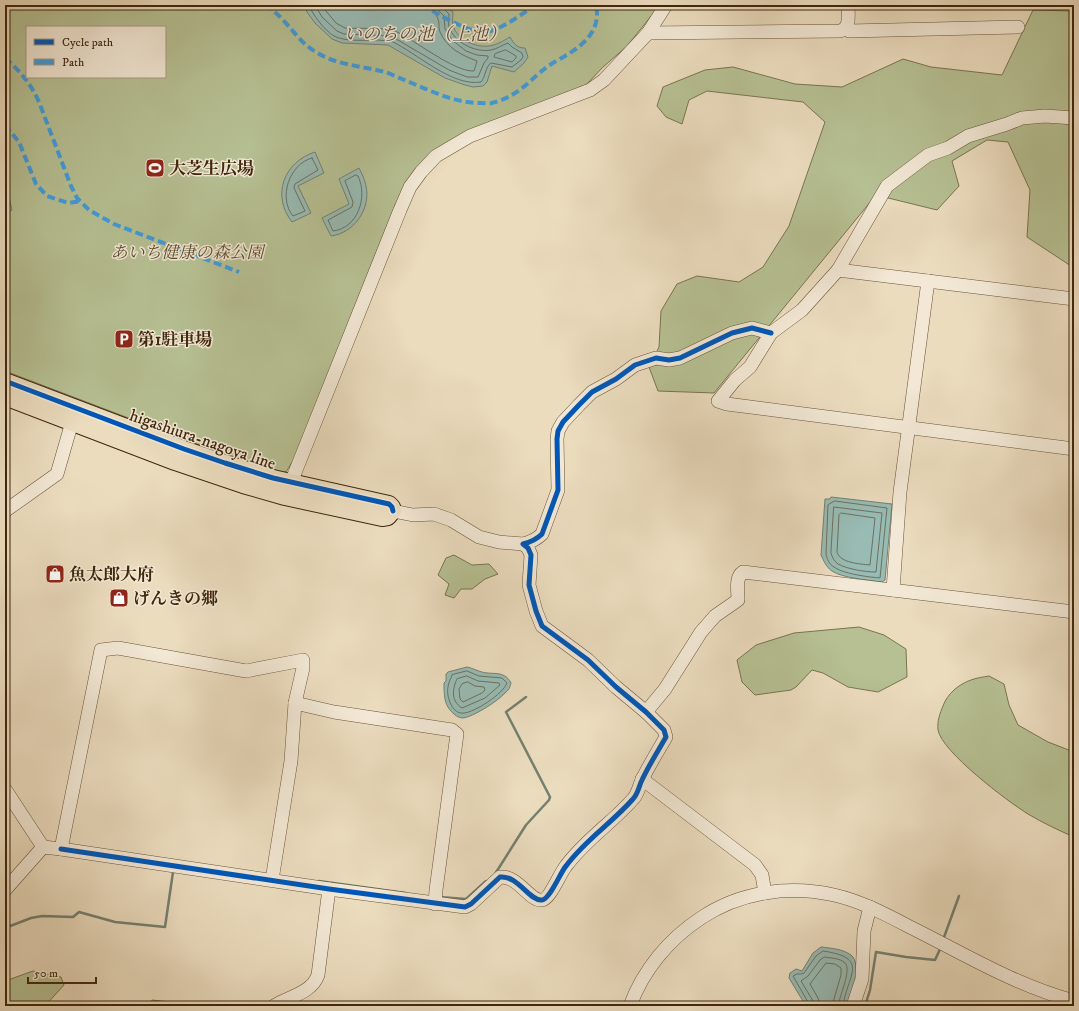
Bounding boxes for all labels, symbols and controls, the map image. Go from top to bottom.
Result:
water label: いのちの池（上池） [344,24,506,46]
legend [26,26,166,78]
text: Cycle path [62,35,114,50]
text: Path [62,55,85,70]
sports icon: 大芝生広場 [144,157,166,179]
place label: 大芝生広場 [169,158,254,180]
park label: あいち健康の森公園 [111,242,266,264]
parking icon: 第1駐車場 [113,328,135,350]
place label: 第1駐車場 [138,329,212,351]
street label: higashiura-nagoya line [127,405,279,475]
shop icon: 魚太郎大府 [44,563,66,585]
place label: 魚太郎大府 [69,564,154,586]
shop icon: げんきの郷 [108,587,130,609]
place label: げんきの郷 [133,588,218,610]
scale bar [28,959,96,985]
text: 50 m [34,966,58,981]

